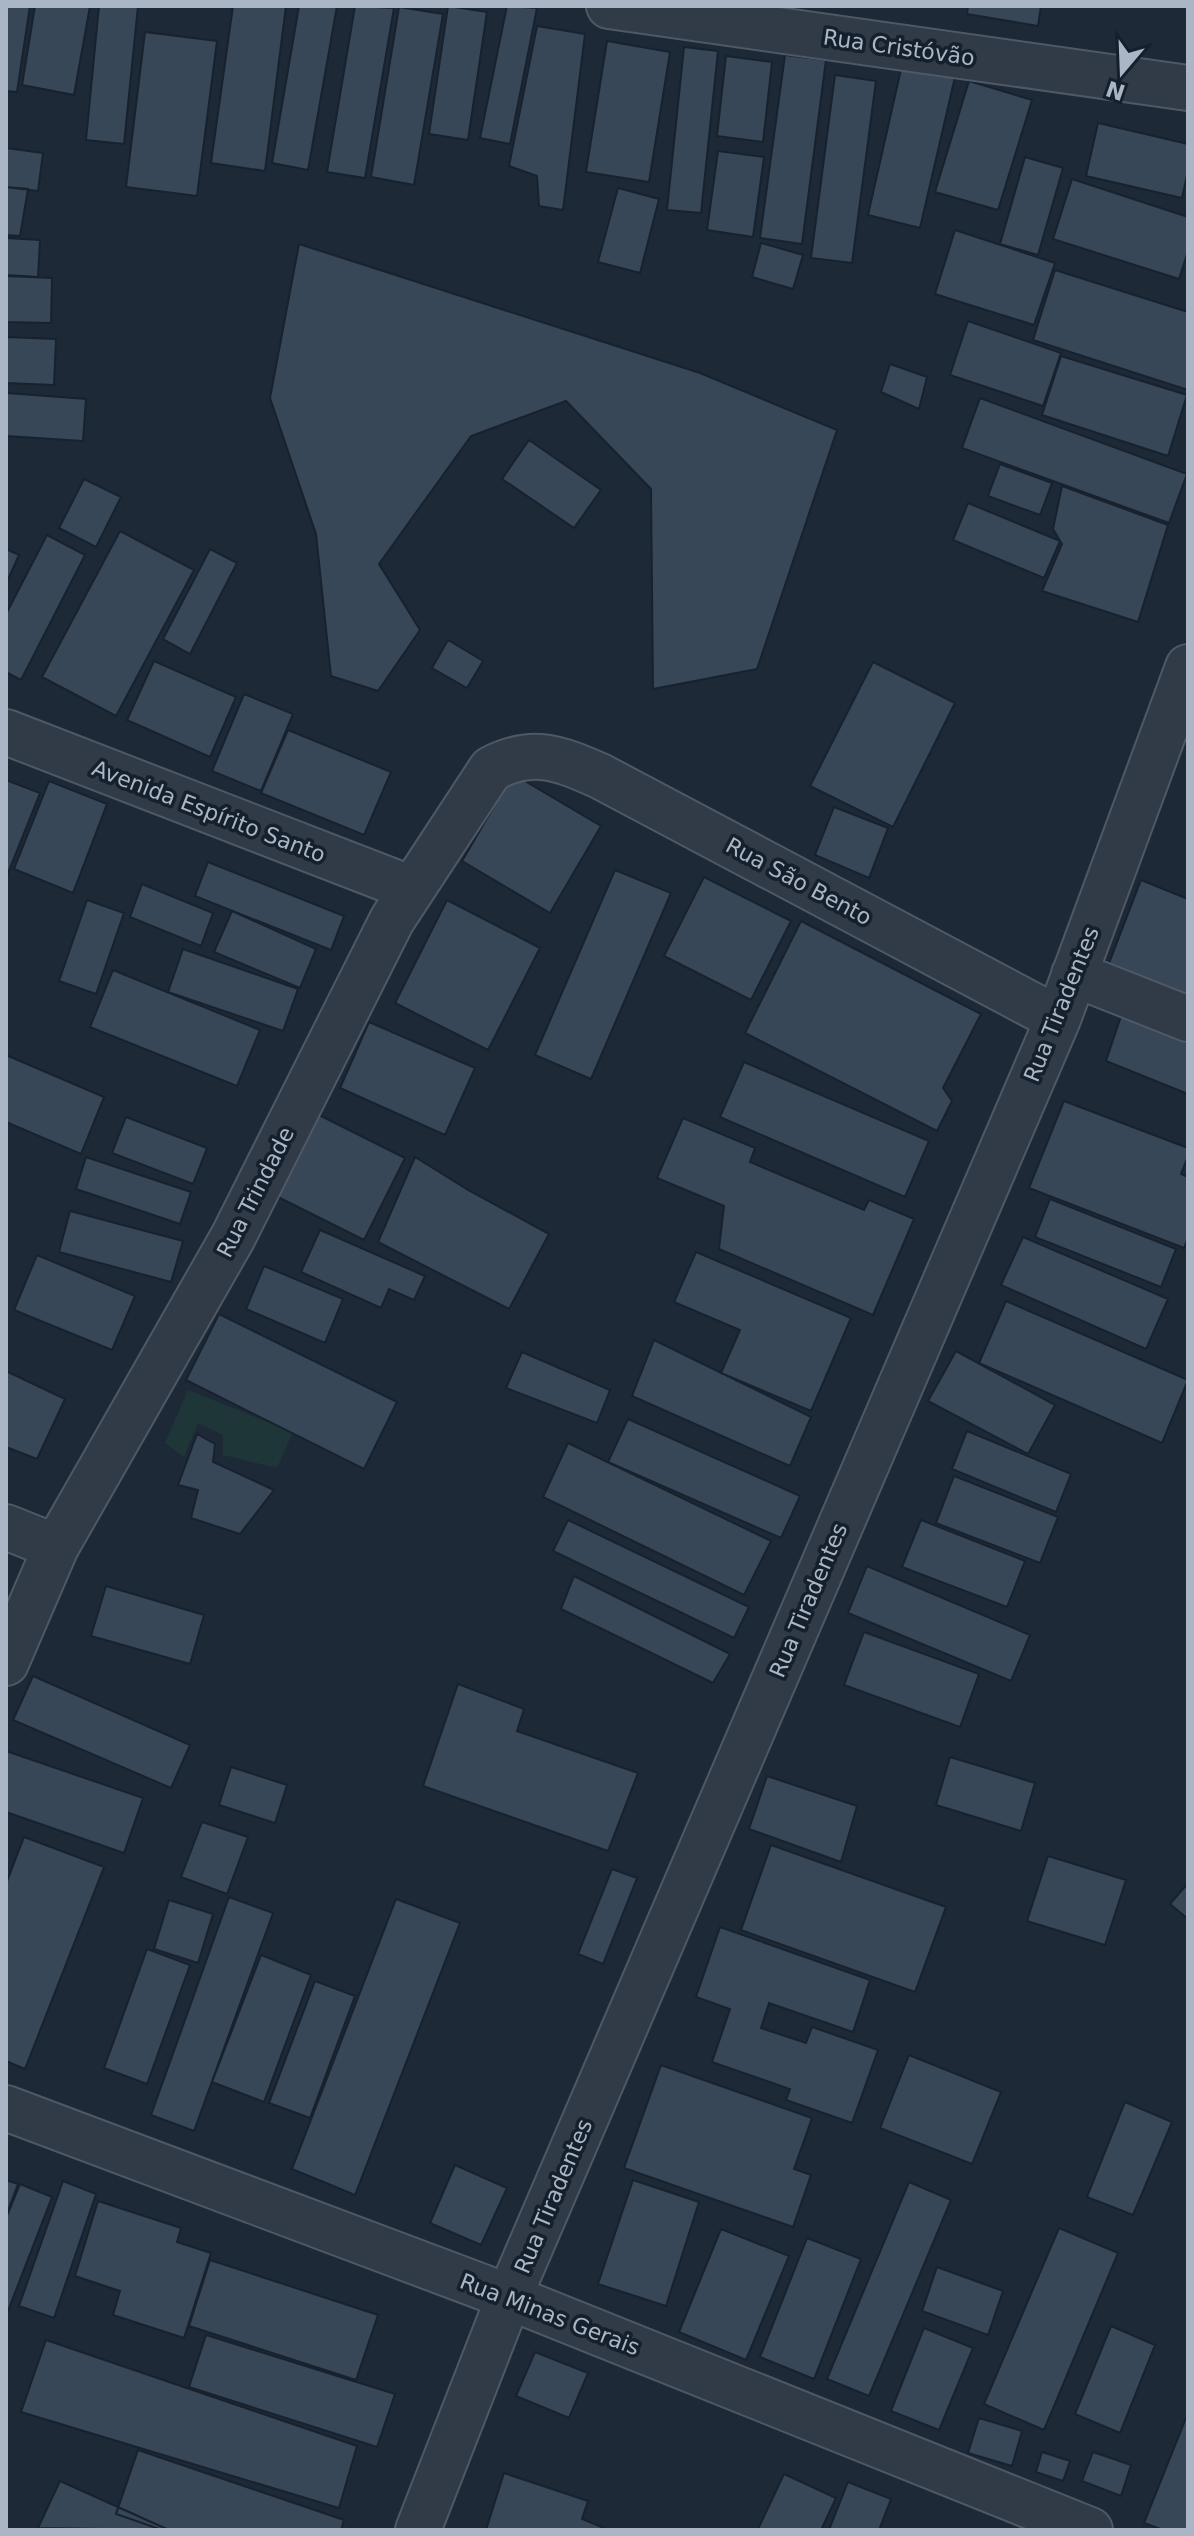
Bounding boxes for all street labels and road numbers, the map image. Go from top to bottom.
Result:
street label: Rua Cristóvão [822,24,976,71]
street label: Avenida Espírito Santo [89,755,329,868]
street label: Rua São Bento [722,833,876,930]
street label: Rua Tiradentes [1019,923,1104,1085]
street label: Rua Trindade [212,1123,299,1262]
street label: Rua Tiradentes [765,1519,852,1681]
street label: Rua Tiradentes [510,2115,597,2277]
street label: Rua Minas Gerais [456,2269,643,2360]

